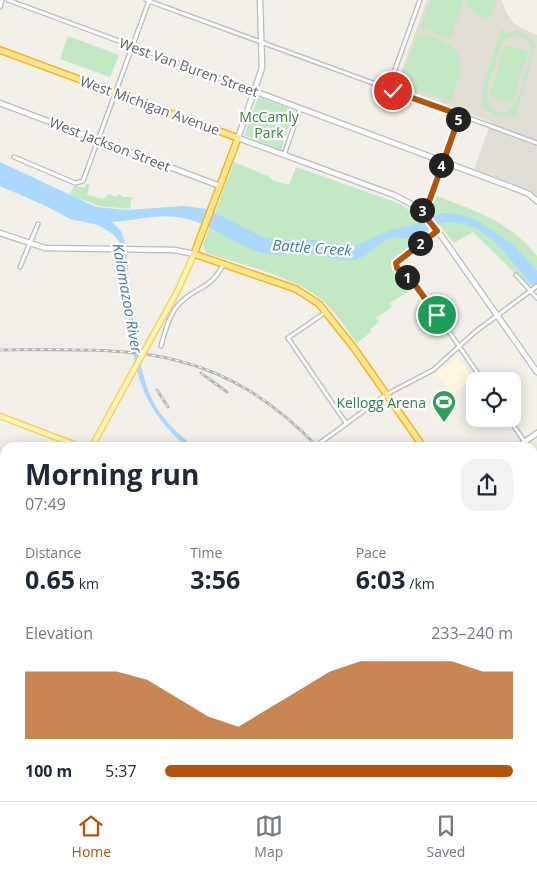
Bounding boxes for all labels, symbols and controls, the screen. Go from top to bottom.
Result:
street label: West Van Buren Street [117,33,261,101]
pin [372,70,414,112]
street label: West Michigan Avenue [77,71,223,139]
icon: check [379,77,407,105]
pin: 5 [446,106,470,132]
park label: McCamly Park [239,107,300,142]
text: 5 [454,110,463,129]
street label: West Jackson Street [47,112,173,176]
pin: 4 [428,152,454,178]
text: 4 [437,156,446,175]
pin: 3 [410,198,434,222]
text: 3 [418,201,427,220]
pin: 2 [408,230,432,256]
water label: Battle Creek [272,234,353,260]
text: 2 [416,234,425,253]
water label: Kalamazoo River [109,242,148,355]
pin: 1 [394,264,420,290]
text: 1 [403,268,412,287]
pin [416,294,458,336]
icon: arrive [423,301,451,329]
map controls [466,372,521,427]
button: locate [466,372,521,427]
sports icon: Kellogg Arena [431,389,457,423]
place label: Kellogg Arena [336,393,426,412]
text: Morning run [25,455,199,493]
button: share [461,459,513,511]
text: 07:49 [25,493,66,515]
text: Distance [25,543,81,562]
text: Time [190,543,222,562]
text: Pace [356,543,386,562]
text: 0.65 [25,562,75,596]
text: 3:56 [190,562,240,596]
text: 6:03 [356,562,406,596]
text: km [75,574,99,593]
text: /km [406,574,435,593]
text: Elevation [25,622,93,644]
text: 233–240 m [431,622,513,644]
text: 100 m [25,760,72,782]
text: 5:37 [105,760,137,782]
tab: Home [72,812,111,861]
tab: Map [254,812,283,861]
tab: Saved [426,812,465,861]

